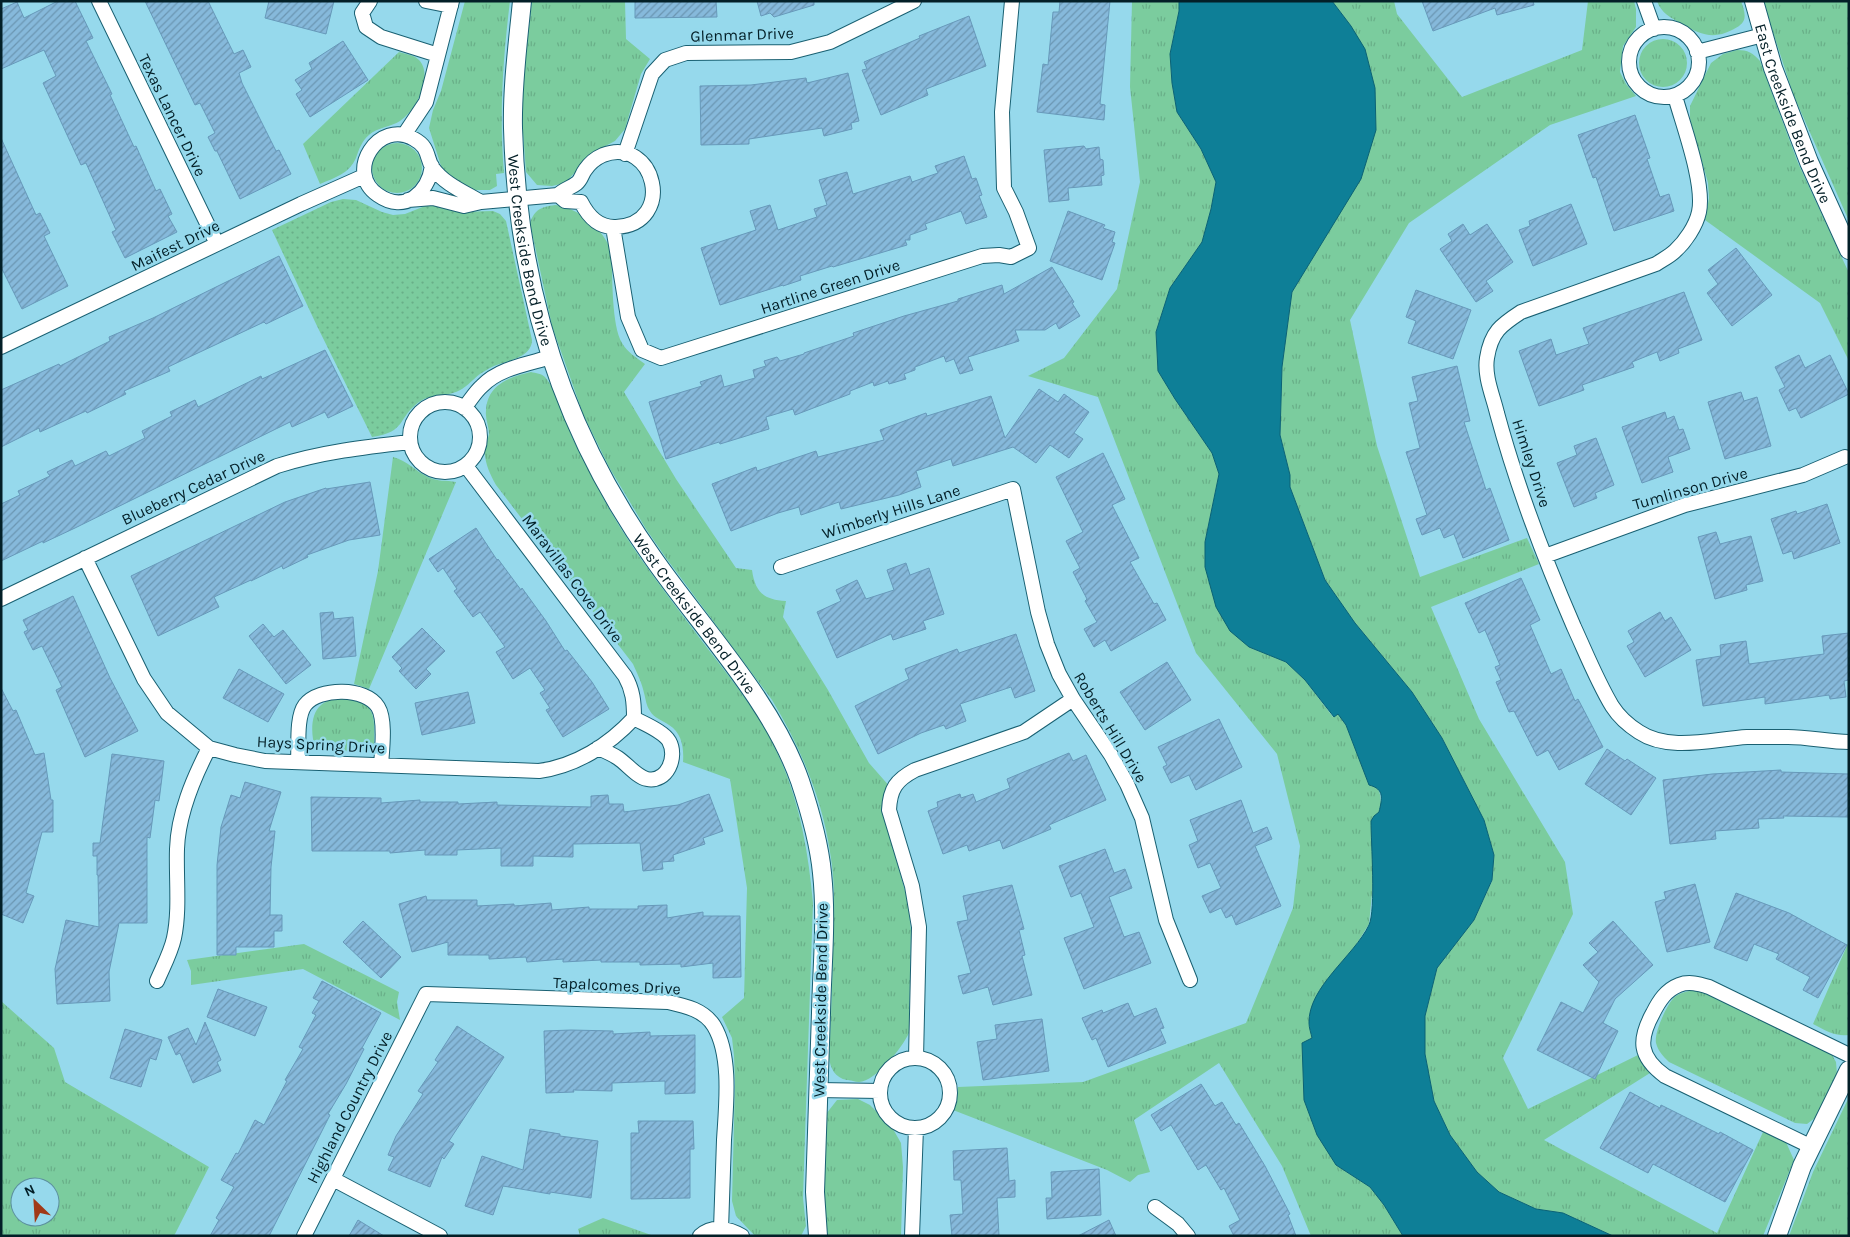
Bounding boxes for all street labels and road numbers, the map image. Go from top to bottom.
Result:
street label: East Creekside Bend Drive [1751,21,1835,206]
street label: Glenmar Drive [690,23,794,46]
street label: Texas Lancer Drive [135,51,210,179]
street label: West Creekside Bend Drive [504,154,556,348]
street label: Maifest Drive [128,216,223,275]
street label: Hartline Green Drive [758,255,902,318]
street label: Himley Drive [1508,417,1555,510]
street label: Blueberry Cedar Drive [118,446,268,529]
street label: Tumlinson Drive [1631,463,1750,514]
street label: Wimberly Hills Lane [820,480,963,543]
street label: Maravillas Cove Drive [518,510,627,646]
street label: West Creekside Bend Drive [629,530,760,697]
street label: Roberts Hill Drive [1070,668,1151,786]
street label: Hays Spring Drive [256,732,386,757]
street label: West Creekside Bend Drive [809,903,832,1097]
street label: Tapalcomes Drive [553,973,681,998]
street label: Highland Country Drive [303,1028,396,1187]

